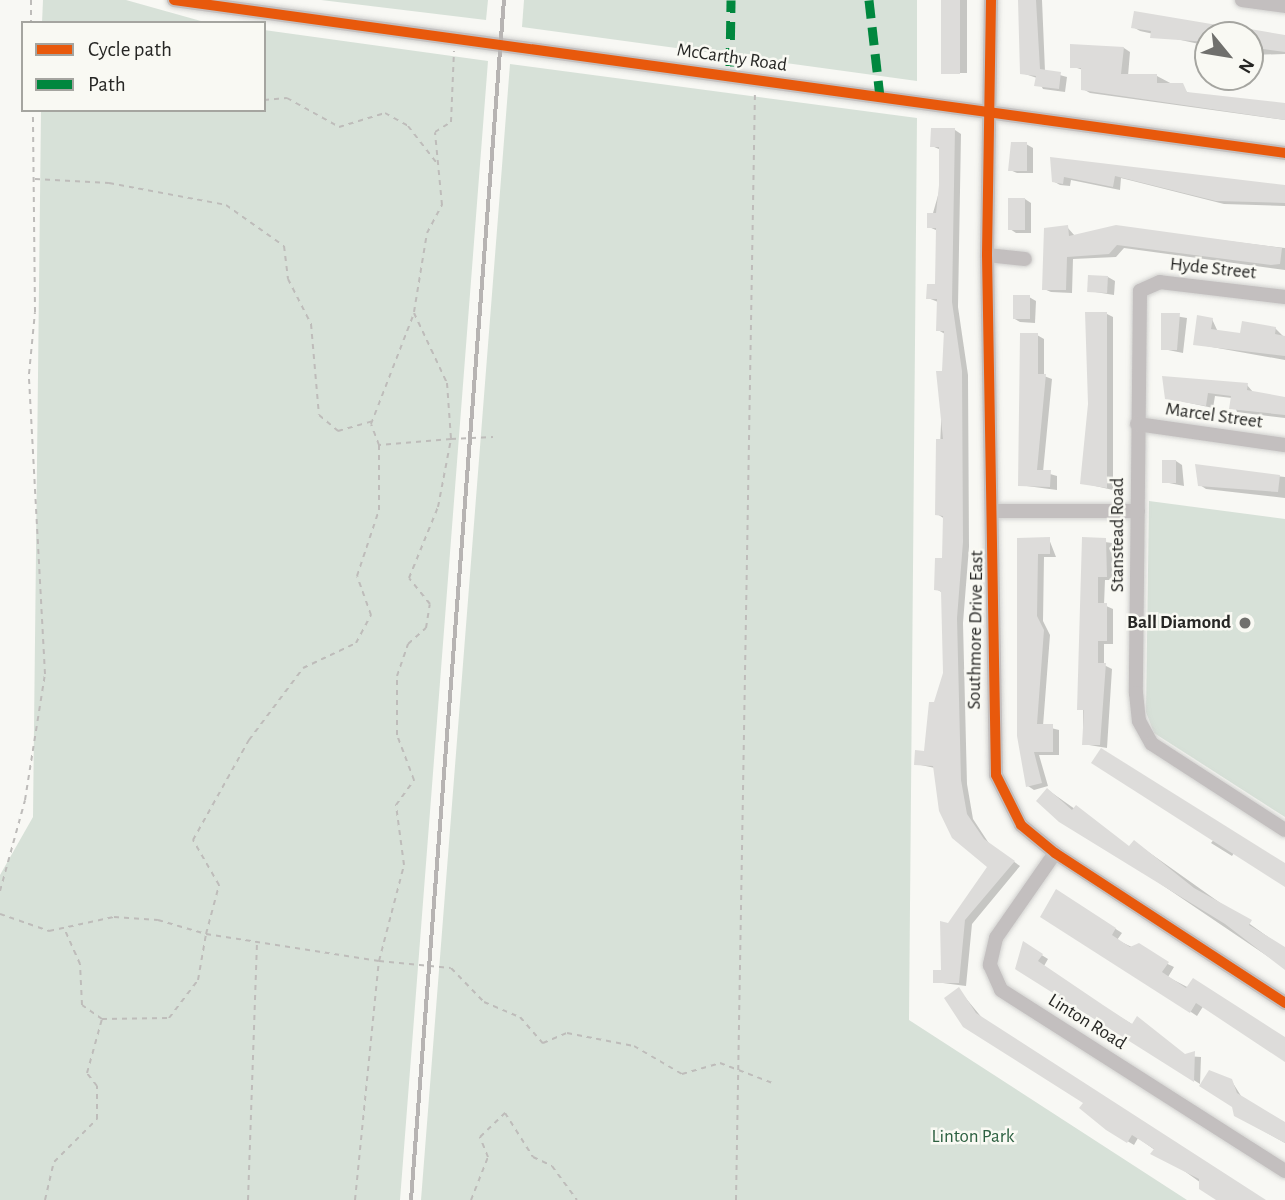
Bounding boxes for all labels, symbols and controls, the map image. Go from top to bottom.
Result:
legend [21,21,266,112]
north arrow [1194,21,1264,91]
text: Cycle path [88,39,172,60]
street label: McCarthy Road [675,39,789,77]
text: N [1234,55,1257,76]
text: Path [88,74,126,95]
street label: Hyde Street [1169,253,1257,285]
street label: Marcel Street [1164,398,1264,434]
street label: Stanstead Road [1107,478,1129,592]
street label: Southmore Drive East [963,550,989,710]
place label: Ball Diamond [1127,612,1231,634]
marker: Ball Diamond [1237,615,1253,631]
street label: Linton Road [1044,989,1130,1055]
park label: Linton Park [932,1126,1014,1148]

